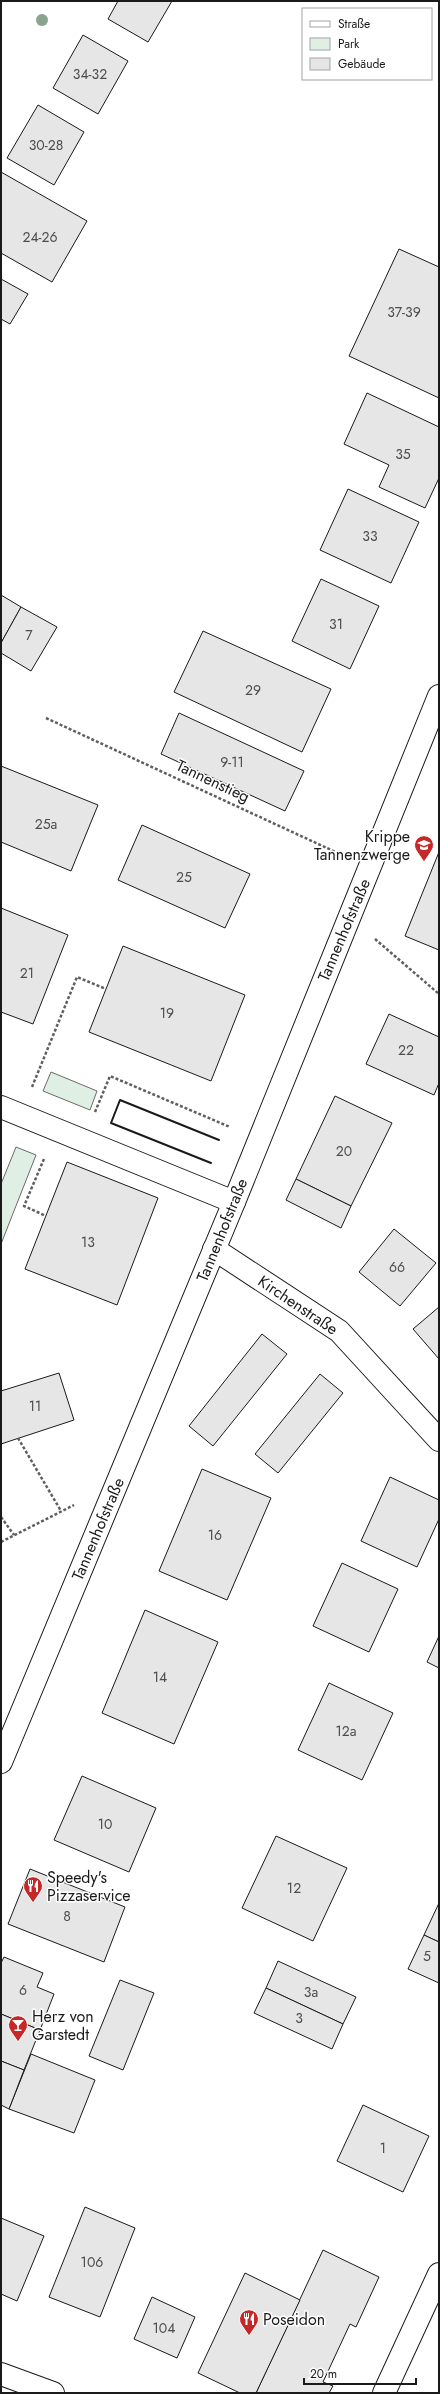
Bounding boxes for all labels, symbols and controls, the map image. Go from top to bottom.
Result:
legend [302,8,432,80]
text: Straße [338,15,370,33]
text: Park [338,35,360,53]
text: Gebäude [338,55,385,73]
house number: 34-32 [73,64,107,84]
house number: 30-28 [29,135,63,155]
house number: 24-26 [22,227,58,247]
house number: 37-39 [387,302,421,322]
house number: 35 [395,444,411,464]
house number: 33 [362,526,378,546]
house number: 31 [329,614,343,634]
house number: 7 [25,625,33,645]
house number: 29 [245,680,261,700]
house number: 9-11 [220,752,244,772]
street label: Tannenstieg [172,754,254,808]
house number: 25a [35,814,57,834]
place label: Krippe Tannenzwerge [314,825,410,866]
school or university icon: Krippe Tannenzwerge [413,834,435,862]
house number: 25 [176,867,192,887]
street label: Tannenhofstraße [312,875,376,985]
house number: 21 [20,963,34,983]
house number: 19 [160,1003,174,1023]
house number: 22 [398,1040,414,1060]
house number: 20 [336,1141,352,1161]
street label: Tannenhofstraße [191,1175,253,1285]
house number: 13 [81,1232,95,1252]
house number: 66 [389,1257,405,1277]
street label: Kirchenstraße [253,1270,343,1340]
house number: 11 [29,1396,41,1416]
street label: Tannenhofstraße [66,1474,130,1584]
house number: 16 [208,1525,222,1545]
house number: 14 [153,1667,167,1687]
house number: 12a [336,1721,357,1741]
house number: 10 [98,1814,112,1834]
place label: Speedy's Pizzaservice [47,1866,131,1907]
restaurant icon: Speedy's Pizzaservice [22,1875,44,1903]
house number: 12 [287,1878,301,1898]
house number: 8 [63,1906,71,1926]
house number: 5 [423,1946,431,1966]
house number: 6 [19,1980,27,2000]
house number: 3a [304,1982,318,2002]
place label: Herz von Garstedt [32,2005,94,2046]
house number: 3 [295,2008,303,2028]
bar icon: Herz von Garstedt [7,2014,29,2042]
house number: 1 [380,2138,386,2158]
house number: 106 [81,2252,103,2272]
restaurant icon: Poseidon [238,2308,260,2336]
place label: Poseidon [263,2308,325,2331]
house number: 104 [153,2318,175,2338]
scale bar [304,2360,416,2386]
text: 20 m [310,2365,337,2383]

